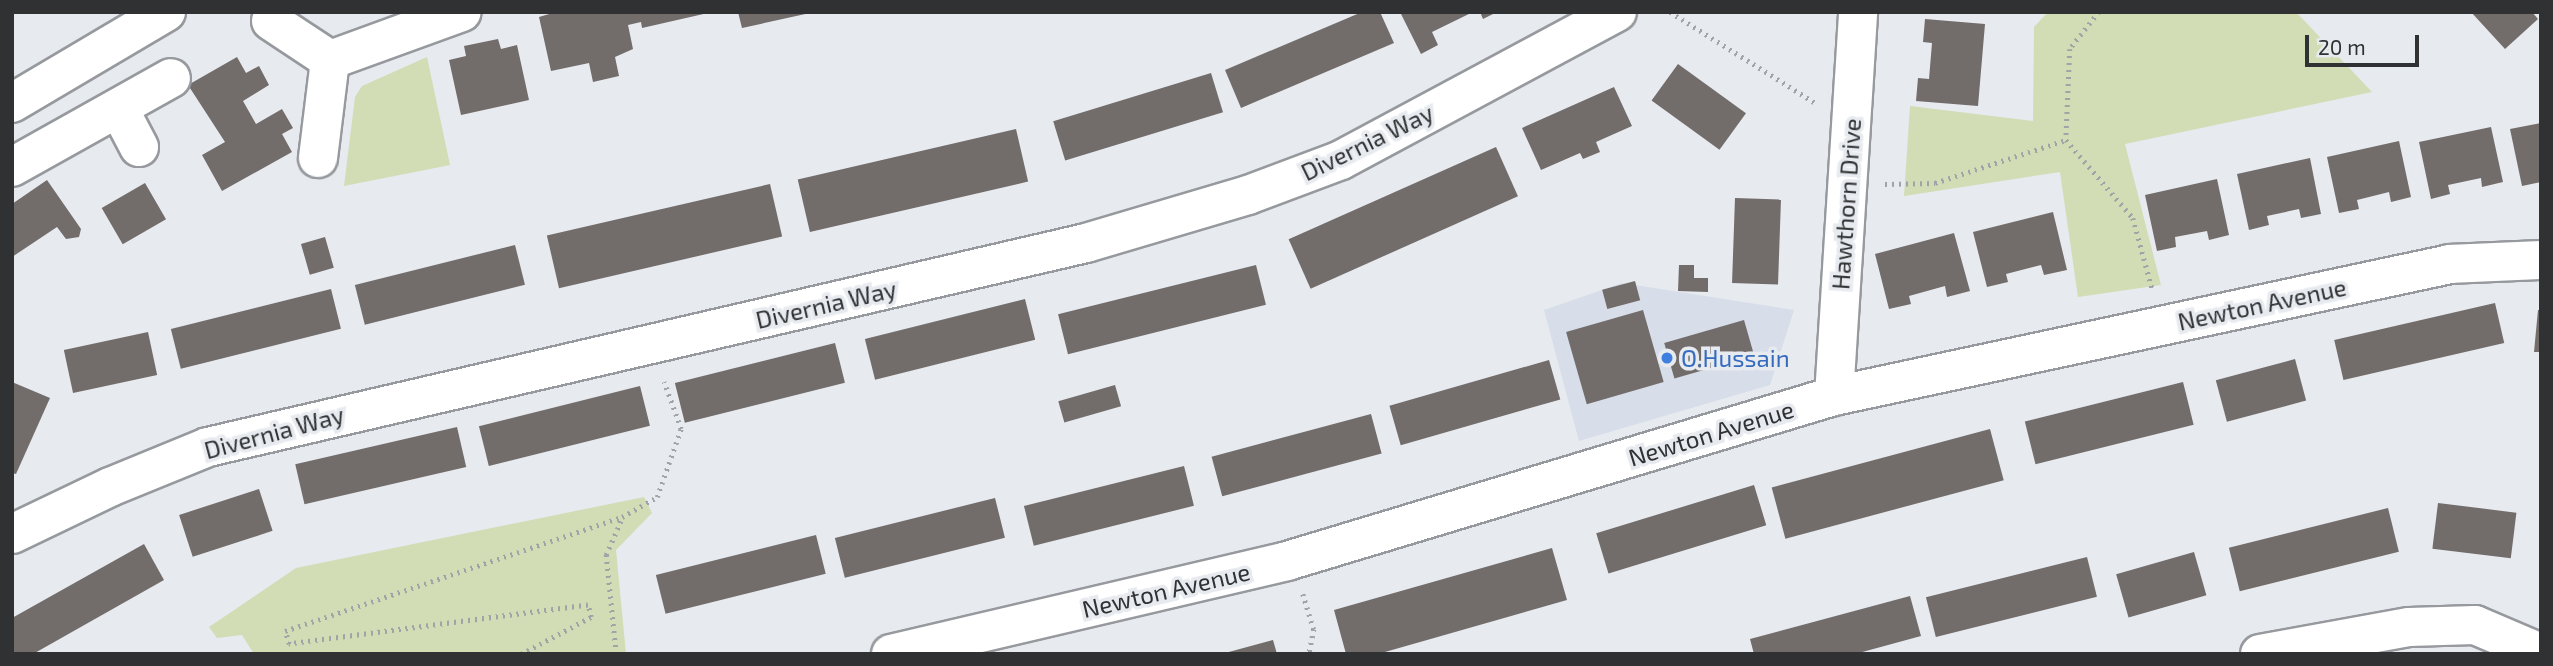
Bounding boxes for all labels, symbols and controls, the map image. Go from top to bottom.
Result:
scale bar [2308,21,2422,65]
text: 20 m [2318,34,2366,59]
street label: Divernia Way [1296,98,1438,186]
street label: Hawthorn Drive [1826,117,1866,291]
street label: Newton Avenue [2175,272,2349,336]
street label: Divernia Way [753,274,899,334]
place label: O.Hussain [1681,344,1790,372]
marker: O.Hussain [1659,350,1675,366]
street label: Newton Avenue [1625,394,1797,472]
street label: Divernia Way [201,399,347,465]
street label: Newton Avenue [1079,557,1253,623]

